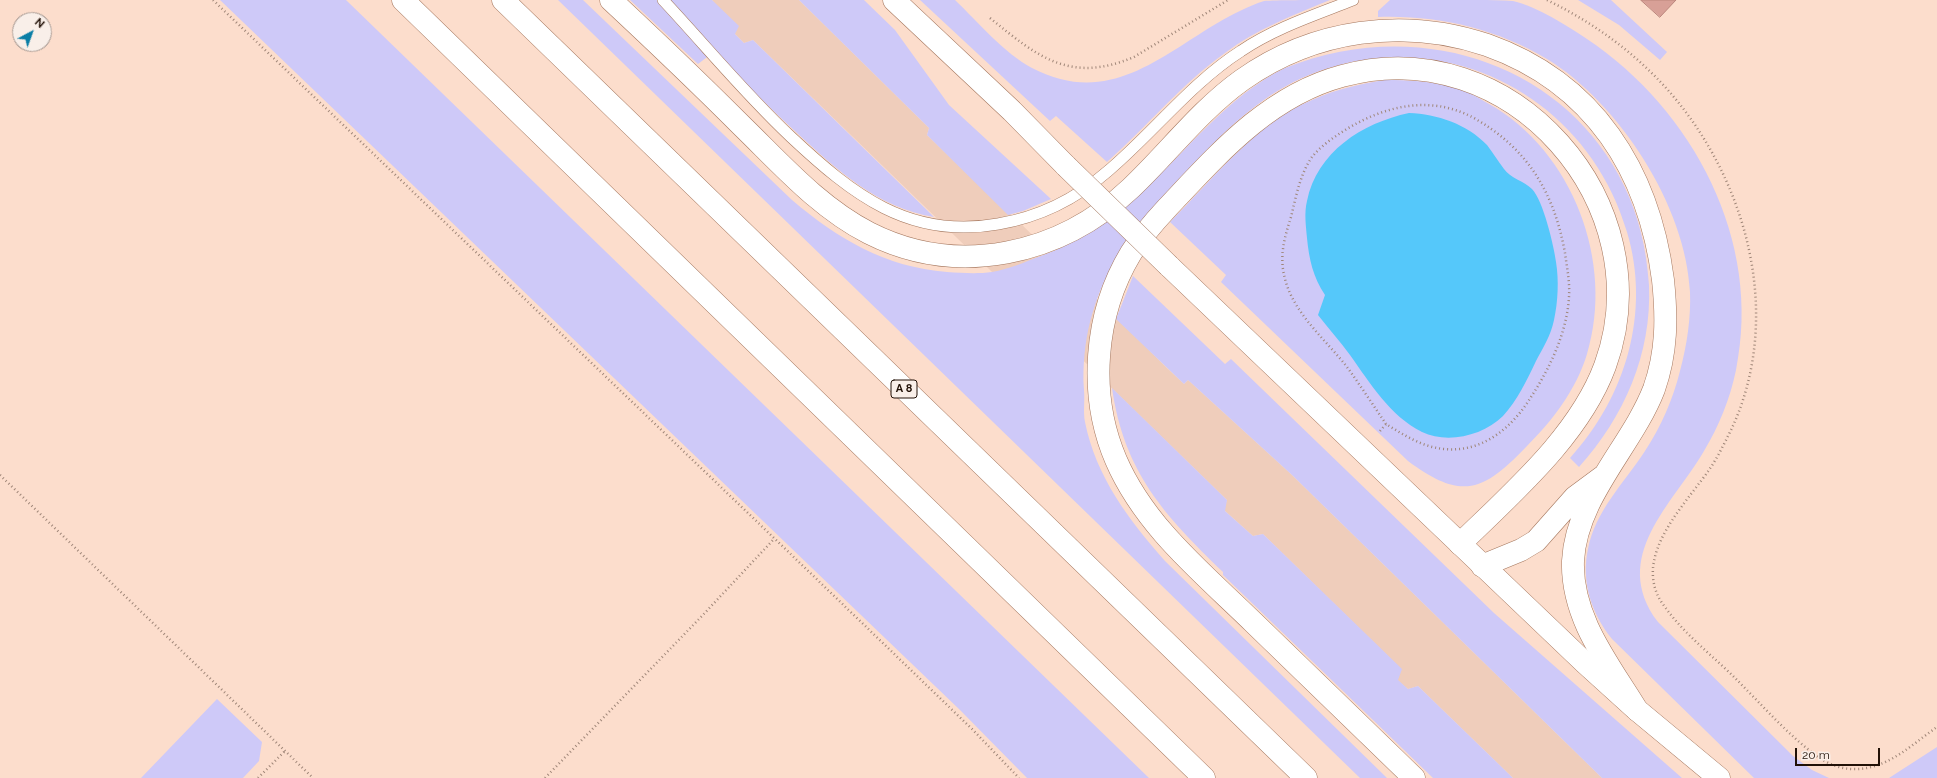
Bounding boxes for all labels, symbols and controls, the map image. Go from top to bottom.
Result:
north arrow [12,12,52,52]
text: N [32,16,47,31]
road number: A 8 [891,380,917,398]
scale bar [1797,740,1882,766]
text: 20 m [1802,748,1830,762]

